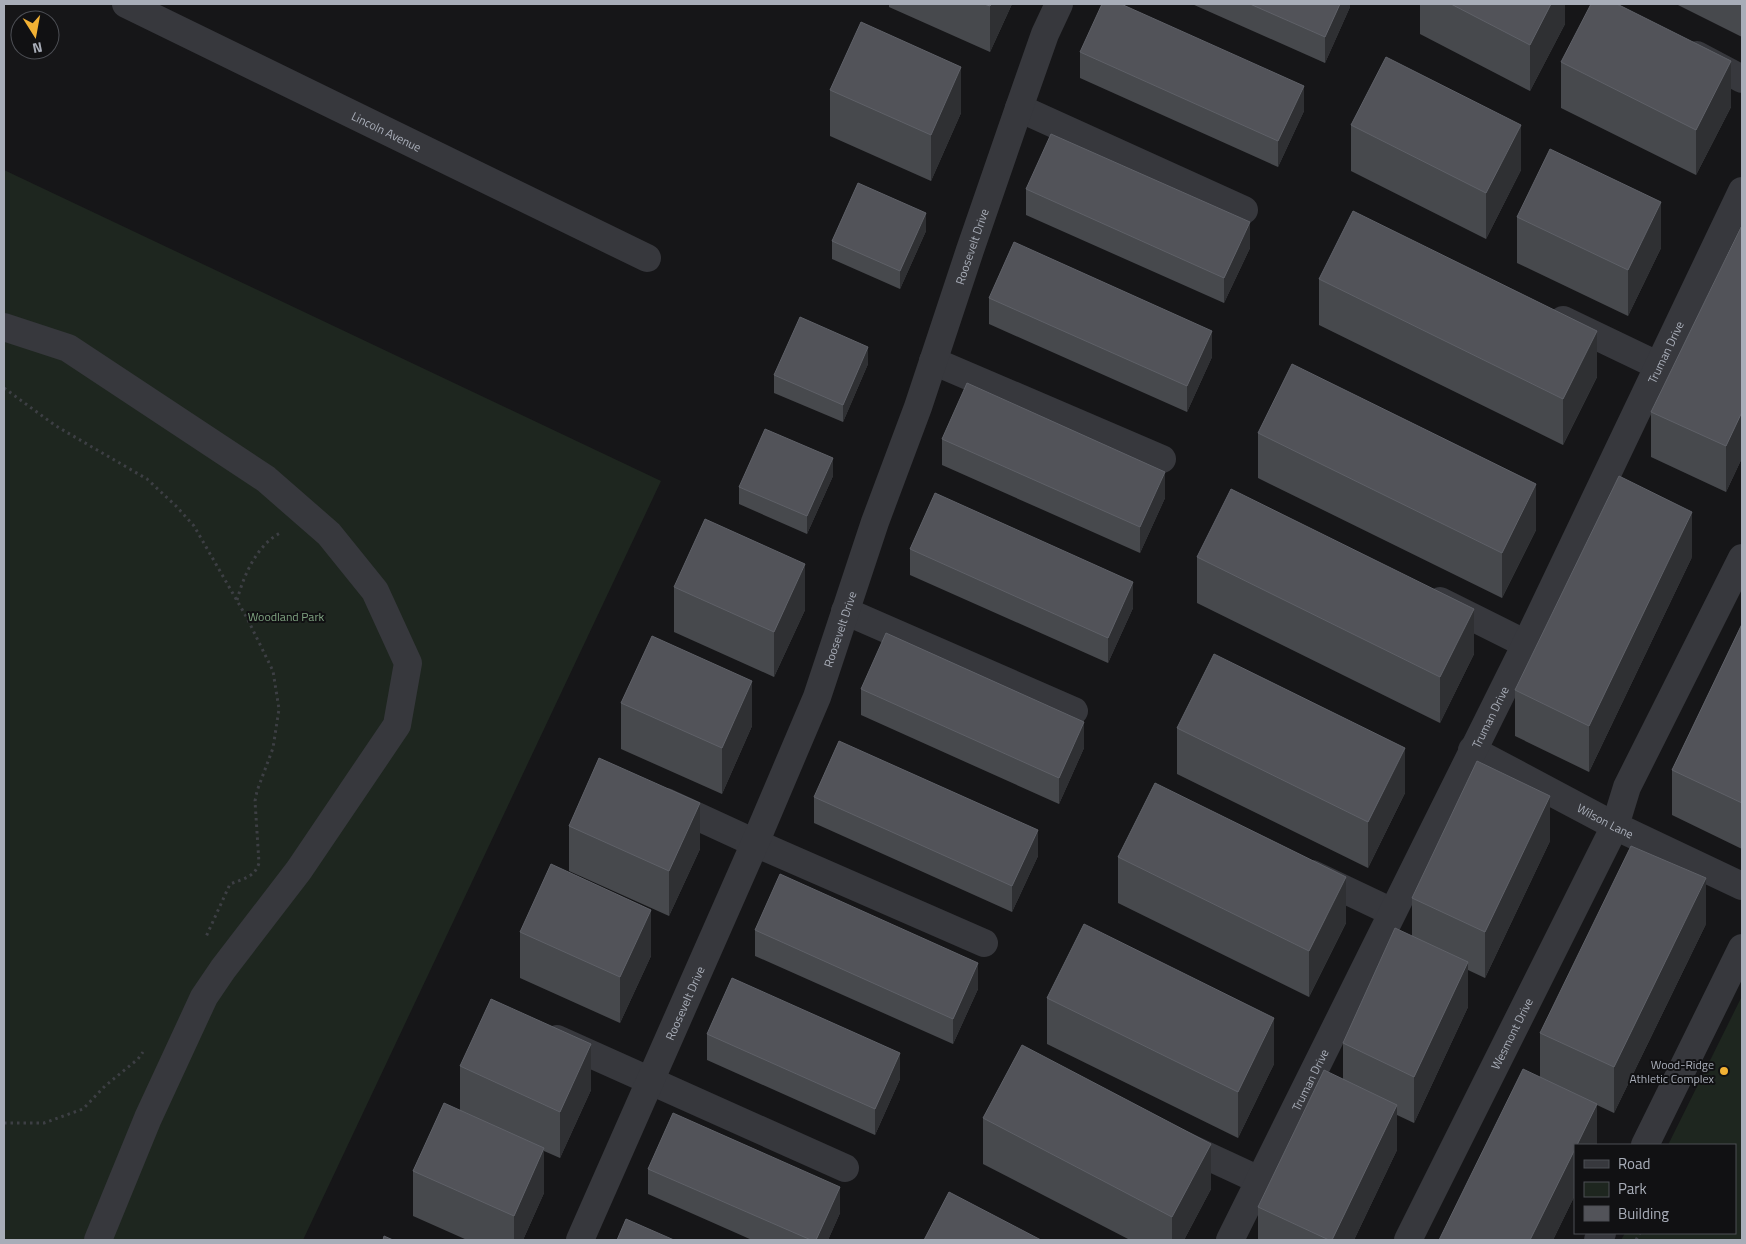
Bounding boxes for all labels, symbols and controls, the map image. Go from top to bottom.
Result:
north arrow [10,10,60,60]
text: N [31,37,44,59]
street label: Lincoln Avenue [348,106,425,156]
street label: Roosevelt Drive [950,206,993,287]
street label: Truman Drive [1642,318,1688,386]
street label: Roosevelt Drive [818,589,861,670]
park label: Woodland Park [248,607,325,626]
street label: Truman Drive [1466,683,1513,751]
street label: Wilson Lane [1574,798,1637,843]
street label: Roosevelt Drive [660,963,709,1043]
street label: Wesmont Drive [1485,994,1537,1073]
street label: Truman Drive [1286,1045,1333,1114]
place label: Wood-Ridge Athletic Complex [1630,1055,1715,1088]
marker: Wood-Ridge Athletic Complex [1718,1065,1730,1077]
legend [1574,1144,1736,1234]
text: Road [1618,1152,1650,1175]
text: Park [1618,1177,1647,1200]
text: Building [1618,1202,1669,1225]

